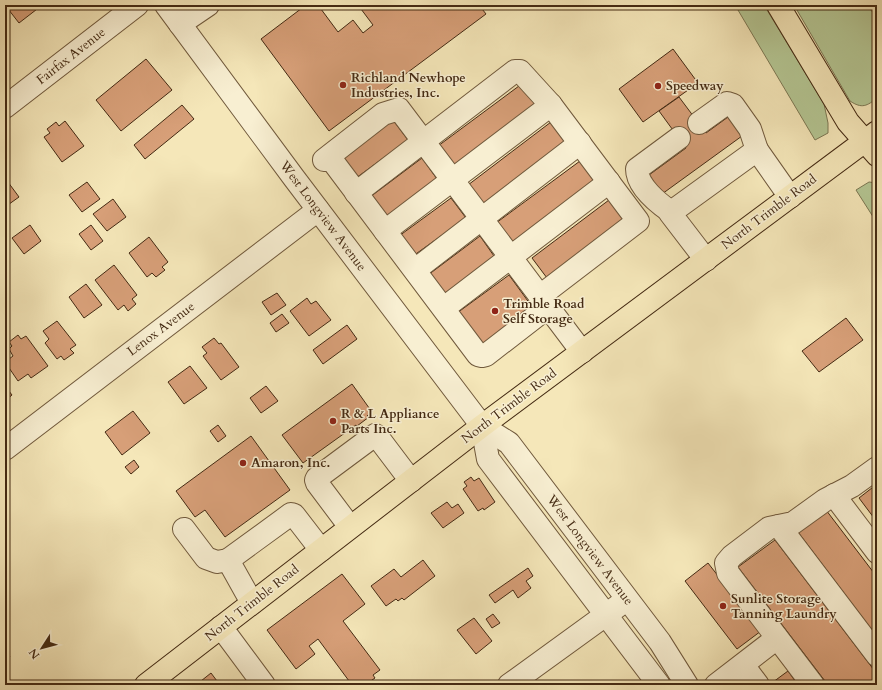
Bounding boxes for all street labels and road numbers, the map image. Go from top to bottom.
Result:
street label: Fairfax Avenue [33,23,109,89]
street label: West Longview Avenue [275,156,371,275]
street label: North Trimble Road [718,170,820,254]
street label: Lenox Avenue [124,298,199,360]
street label: North Trimble Road [458,364,560,448]
street label: West Longview Avenue [542,490,638,609]
street label: North Trimble Road [201,561,303,645]

